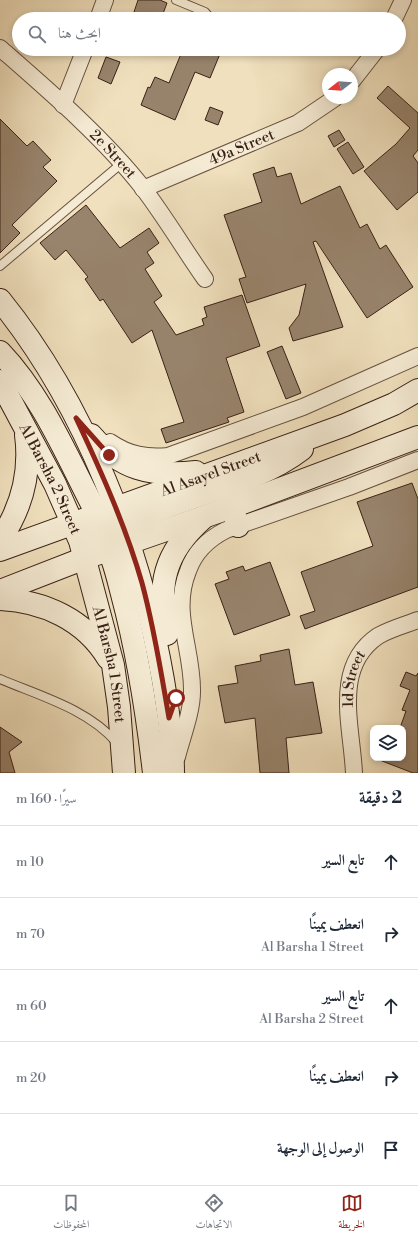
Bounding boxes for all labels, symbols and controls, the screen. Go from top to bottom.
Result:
search box [12,12,406,56]
icon: search [26,23,48,45]
text: ابحث هنا [58,24,101,43]
north arrow [322,68,358,104]
street label: 49a Street [206,124,278,169]
street label: 2e Street [86,125,141,183]
street label: Al Barsha 2 Street [14,419,86,538]
route end [100,446,118,464]
street label: Al Asayel Street [157,447,264,501]
street label: Al Barsha 1 Street [88,603,130,724]
street label: 1d Street [338,646,370,708]
route start [167,689,185,707]
map controls [370,725,406,761]
button: layers [370,725,406,761]
text: 2 دقيقة [359,787,402,809]
text: سيرًا · 160 m [16,791,77,807]
text: تابع السير [322,851,364,870]
icon: ahead [380,851,402,873]
text: 10 m [16,854,44,870]
text: انعطف يمينًا [309,915,364,934]
icon: right [380,923,402,945]
text: 70 m [16,926,45,942]
text: Al Barsha 1 Street [261,939,364,955]
text: تابع السير [322,987,364,1006]
icon: ahead [380,995,402,1017]
text: 60 m [16,998,47,1014]
text: Al Barsha 2 Street [259,1011,364,1027]
text: انعطف يمينًا [309,1067,364,1086]
icon: right [380,1067,402,1089]
text: 20 m [16,1070,46,1086]
text: الوصول إلى الوجهة [277,1139,364,1158]
icon: arrive [380,1139,402,1161]
tab: المحفوظات [53,1192,89,1235]
tab: الاتجاهات [195,1192,232,1235]
tab: الخريطة [338,1192,365,1235]

